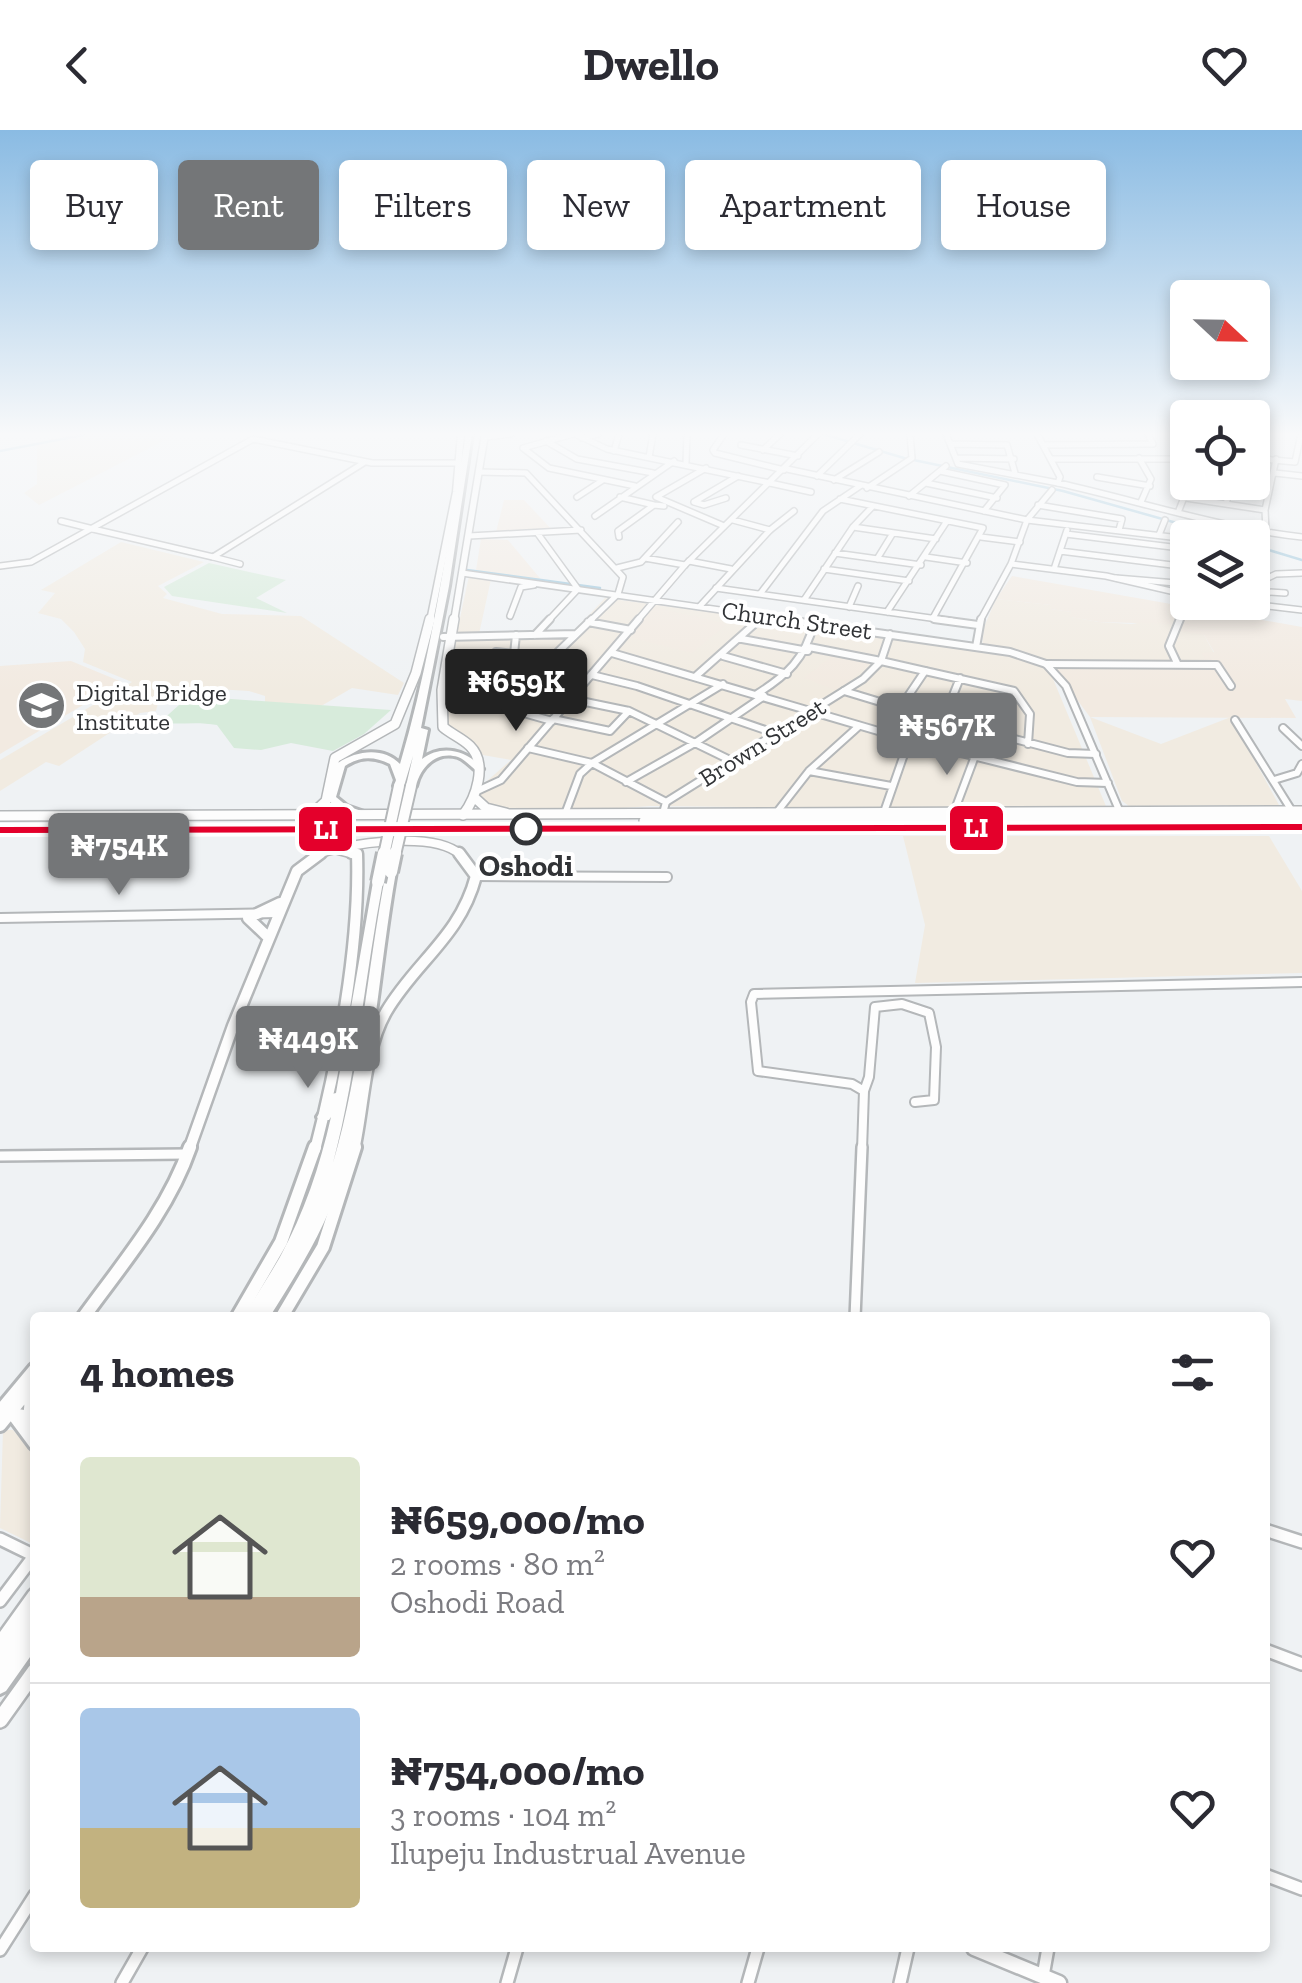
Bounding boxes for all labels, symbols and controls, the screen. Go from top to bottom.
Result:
icon: back [50,38,105,93]
text: Dwello [583,38,719,92]
icon: heart [1197,38,1252,93]
chip: Buy [30,160,158,250]
chip: Rent [178,160,319,250]
chip: Filters [339,160,507,250]
chip: New [527,160,665,250]
chip: Apartment [685,160,921,250]
chip: House [941,160,1106,250]
north arrow [1170,280,1270,380]
map controls [1170,280,1270,620]
button: locate [1170,400,1270,500]
button: layers [1170,520,1270,620]
street label: Church Street [720,595,875,645]
pin: ₦659K [446,649,586,734]
text: ₦659K [467,662,565,700]
place label: Digital Bridge Institute [76,677,227,736]
school or university icon: Digital Bridge Institute [15,680,67,732]
street label: Brown Street [693,691,831,793]
pin: ₦567K [877,693,1017,778]
text: ₦567K [899,706,995,744]
line badge: LI [948,804,1005,852]
line badge: LI [297,805,354,853]
text: LI [963,811,989,844]
pin: ₦754K [49,813,189,898]
text: LI [313,813,339,846]
marker: Oshodi [511,814,541,844]
text: ₦754K [70,826,168,864]
place label: Oshodi [479,848,573,884]
pin: ₦449K [238,1006,378,1091]
text: ₦449K [258,1019,358,1057]
icon: filters [1165,1345,1220,1400]
text: 4 homes [80,1347,235,1398]
text: ₦659,000/mo [390,1494,645,1545]
icon: home [160,1497,280,1617]
icon: heart [1165,1530,1220,1585]
text: 2 rooms · 80 m² [390,1545,605,1583]
text: Oshodi Road [390,1583,564,1621]
text: ₦754,000/mo [390,1745,644,1796]
icon: home [160,1748,280,1868]
icon: heart [1165,1781,1220,1836]
text: 3 rooms · 104 m² [390,1796,616,1834]
text: Ilupeju Industrual Avenue [390,1834,746,1872]

